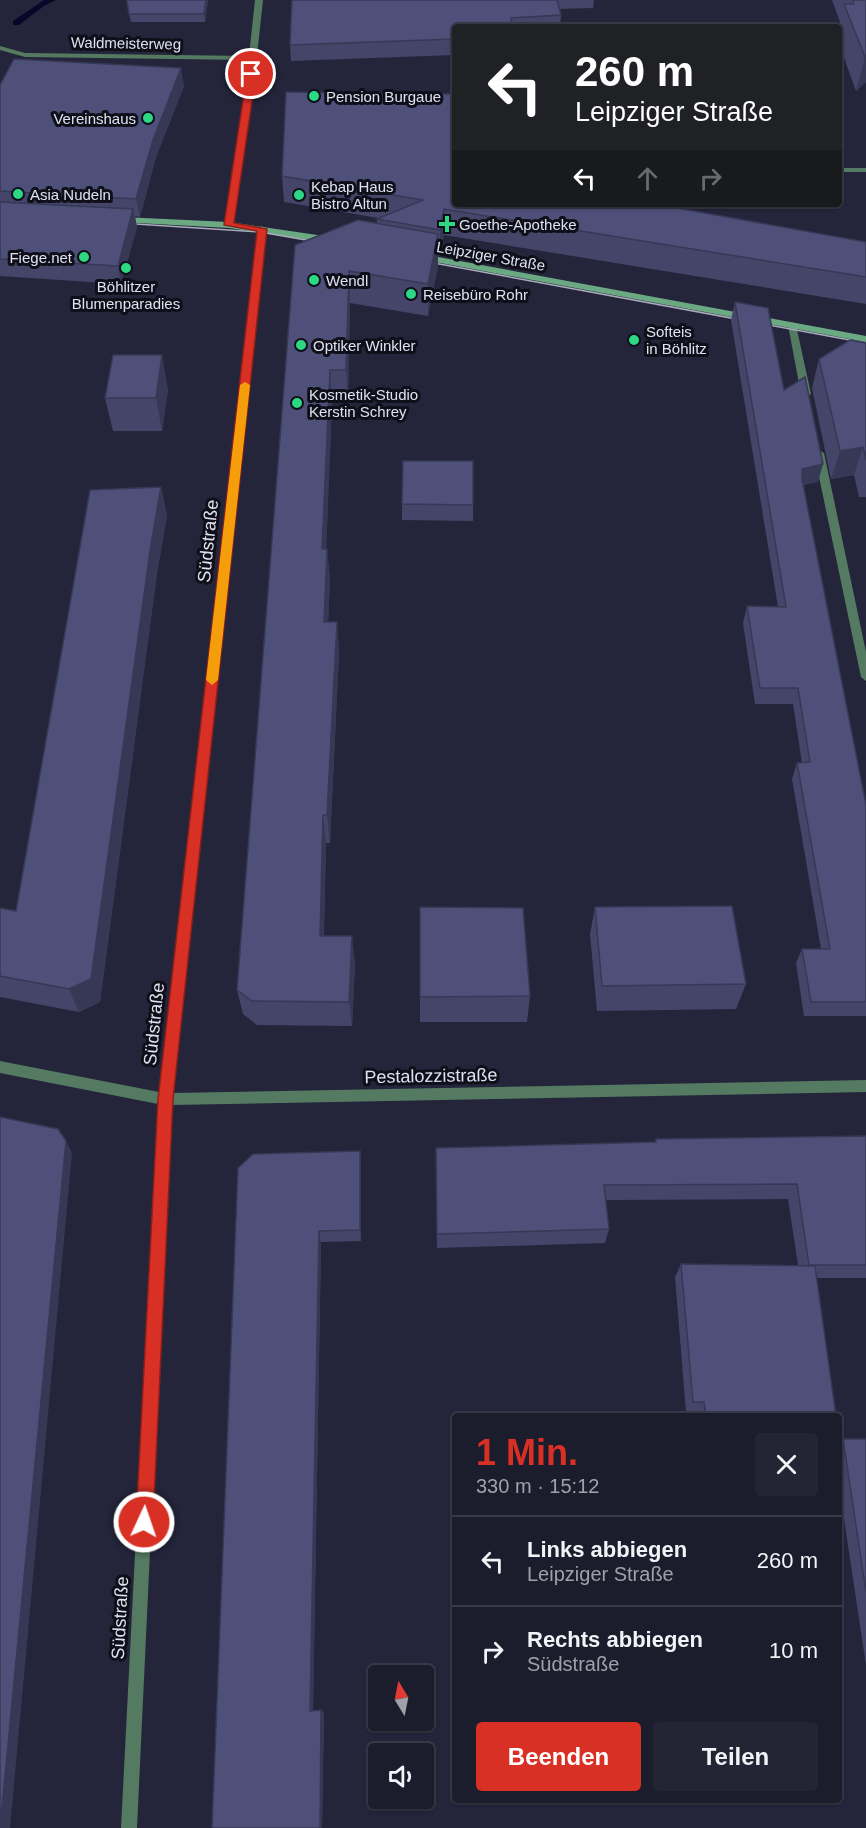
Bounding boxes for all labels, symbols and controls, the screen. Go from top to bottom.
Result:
street label: Waldmeisterweg [71,34,181,52]
pin [225,48,276,99]
icon: left [476,48,554,126]
text: 260 m [575,48,694,95]
icon: arrive [234,57,267,90]
place label: Pension Burgaue [326,88,441,105]
marker: Pension Burgaue [307,89,321,103]
text: Leipziger Straße [575,97,773,127]
place label: Vereinshaus [53,110,136,127]
marker: Vereinshaus [141,111,155,125]
icon: left [568,162,601,195]
icon: ahead [631,162,664,195]
icon: right [694,162,727,195]
place label: Kebap Haus Bistro Altun [311,178,394,212]
place label: Asia Nudeln [30,186,111,203]
marker: Asia Nudeln [11,187,25,201]
marker: Kebap Haus Bistro Altun [292,188,306,202]
place label: Goethe-Apotheke [459,216,577,233]
marker: Goethe-Apotheke [440,217,454,231]
street label: Leipziger Straße [435,238,547,274]
place label: Fiege.net [9,249,73,266]
marker: Fiege.net [77,250,91,264]
marker: Böhlitzer Blumenparadies [119,261,133,275]
place label: Wendl [326,272,368,289]
marker: Wendl [307,273,321,287]
place label: Böhlitzer Blumenparadies [72,278,180,312]
place label: Reisebüro Rohr [423,286,528,303]
marker: Reisebüro Rohr [404,287,418,301]
place label: Softeis in Böhlitz [646,323,707,357]
marker: Softeis in Böhlitz [627,333,641,347]
place label: Optiker Winkler [313,337,416,354]
marker: Optiker Winkler [294,338,308,352]
place label: Kosmetik-Studio Kerstin Schrey [309,386,418,420]
marker: Kosmetik-Studio Kerstin Schrey [290,396,304,410]
street label: Südstraße [194,499,222,583]
street label: Südstraße [140,982,168,1066]
street label: Pestalozzistraße [364,1065,498,1087]
text: 1 Min. [476,1432,578,1473]
button: close [755,1433,818,1496]
text: 330 m · 15:12 [476,1475,599,1497]
position arrow [112,1490,176,1554]
text: Links abbiegen [527,1537,687,1562]
icon: left [476,1545,509,1578]
text: 260 m [757,1548,818,1573]
text: Leipziger Straße [527,1563,674,1585]
street label: Südstraße [108,1576,132,1660]
text: Rechts abbiegen [527,1627,703,1652]
icon: right [476,1635,509,1668]
text: 10 m [769,1638,818,1663]
text: Südstraße [527,1653,619,1675]
north arrow [368,1665,434,1731]
map controls [368,1665,434,1809]
button: Beenden [476,1722,641,1791]
button: Teilen [653,1722,818,1791]
button: sound [368,1743,434,1809]

